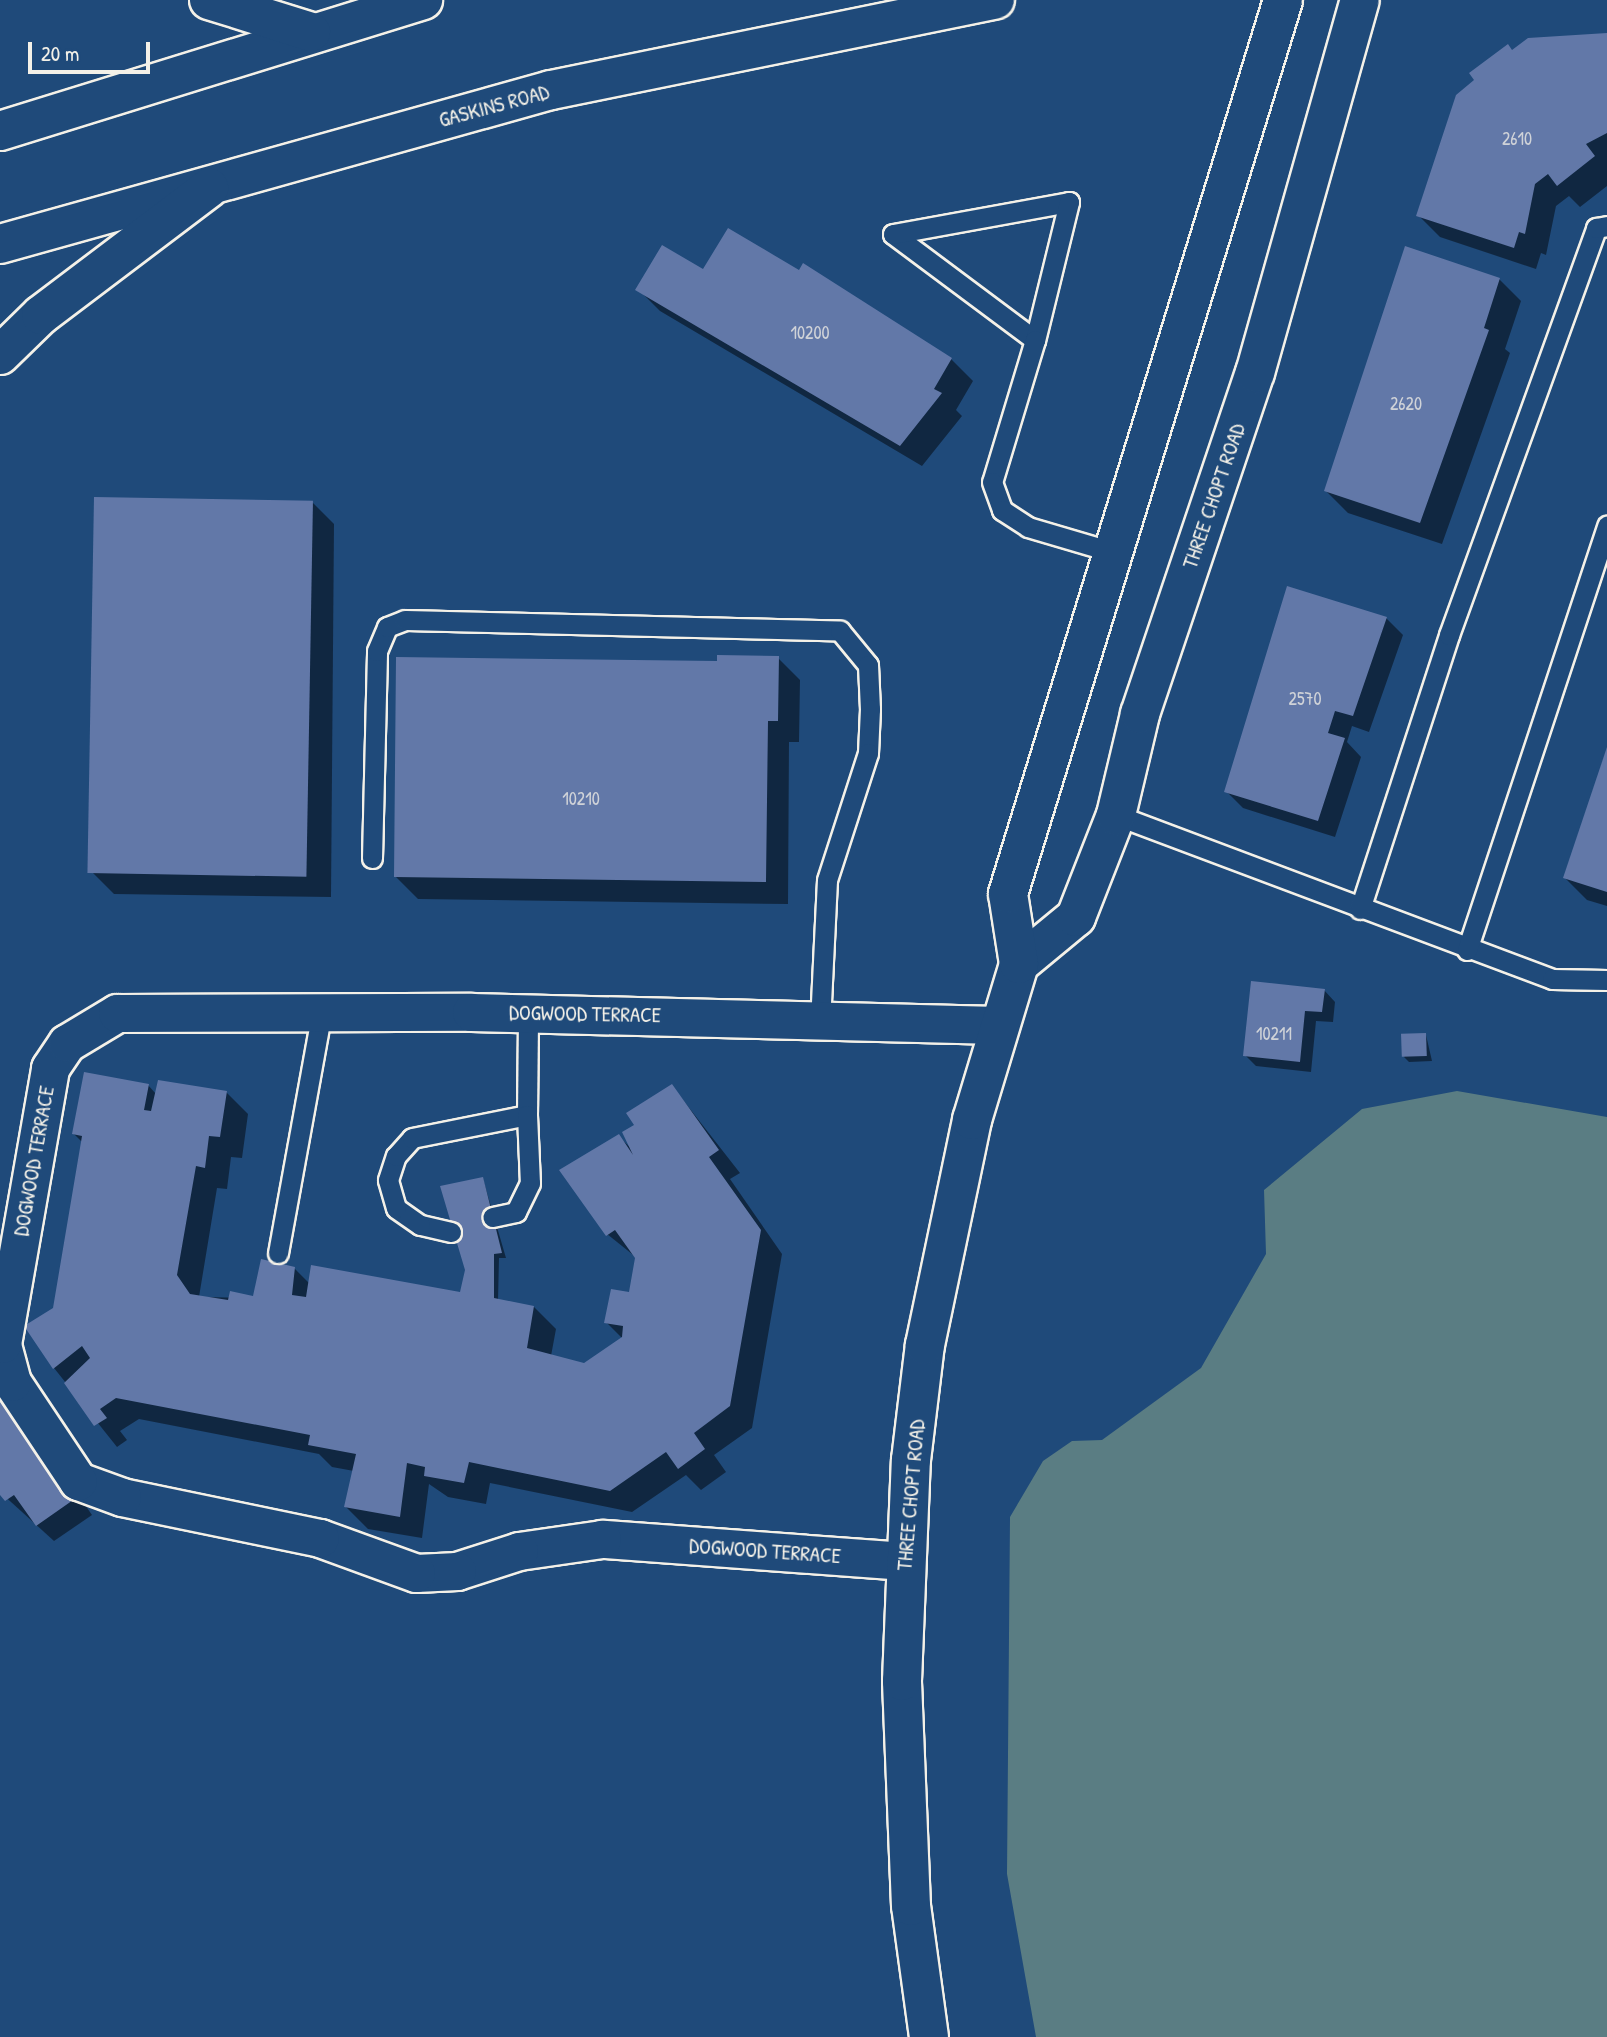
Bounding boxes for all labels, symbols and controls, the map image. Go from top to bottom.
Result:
scale bar [32,28,154,72]
text: 20 m [41,39,79,68]
street label: GASKINS ROAD [436,79,552,133]
house number: 2610 [1502,128,1532,150]
house number: 10200 [790,322,830,344]
house number: 2620 [1390,393,1422,415]
street label: THREE CHOPT ROAD [1177,420,1251,572]
house number: 2570 [1288,688,1322,710]
house number: 10210 [562,788,600,810]
street label: DOGWOOD TERRACE [509,1000,661,1028]
house number: 10211 [1256,1023,1292,1045]
street label: DOGWOOD TERRACE [8,1084,60,1238]
street label: THREE CHOPT ROAD [892,1418,930,1572]
street label: DOGWOOD TERRACE [688,1533,842,1569]

